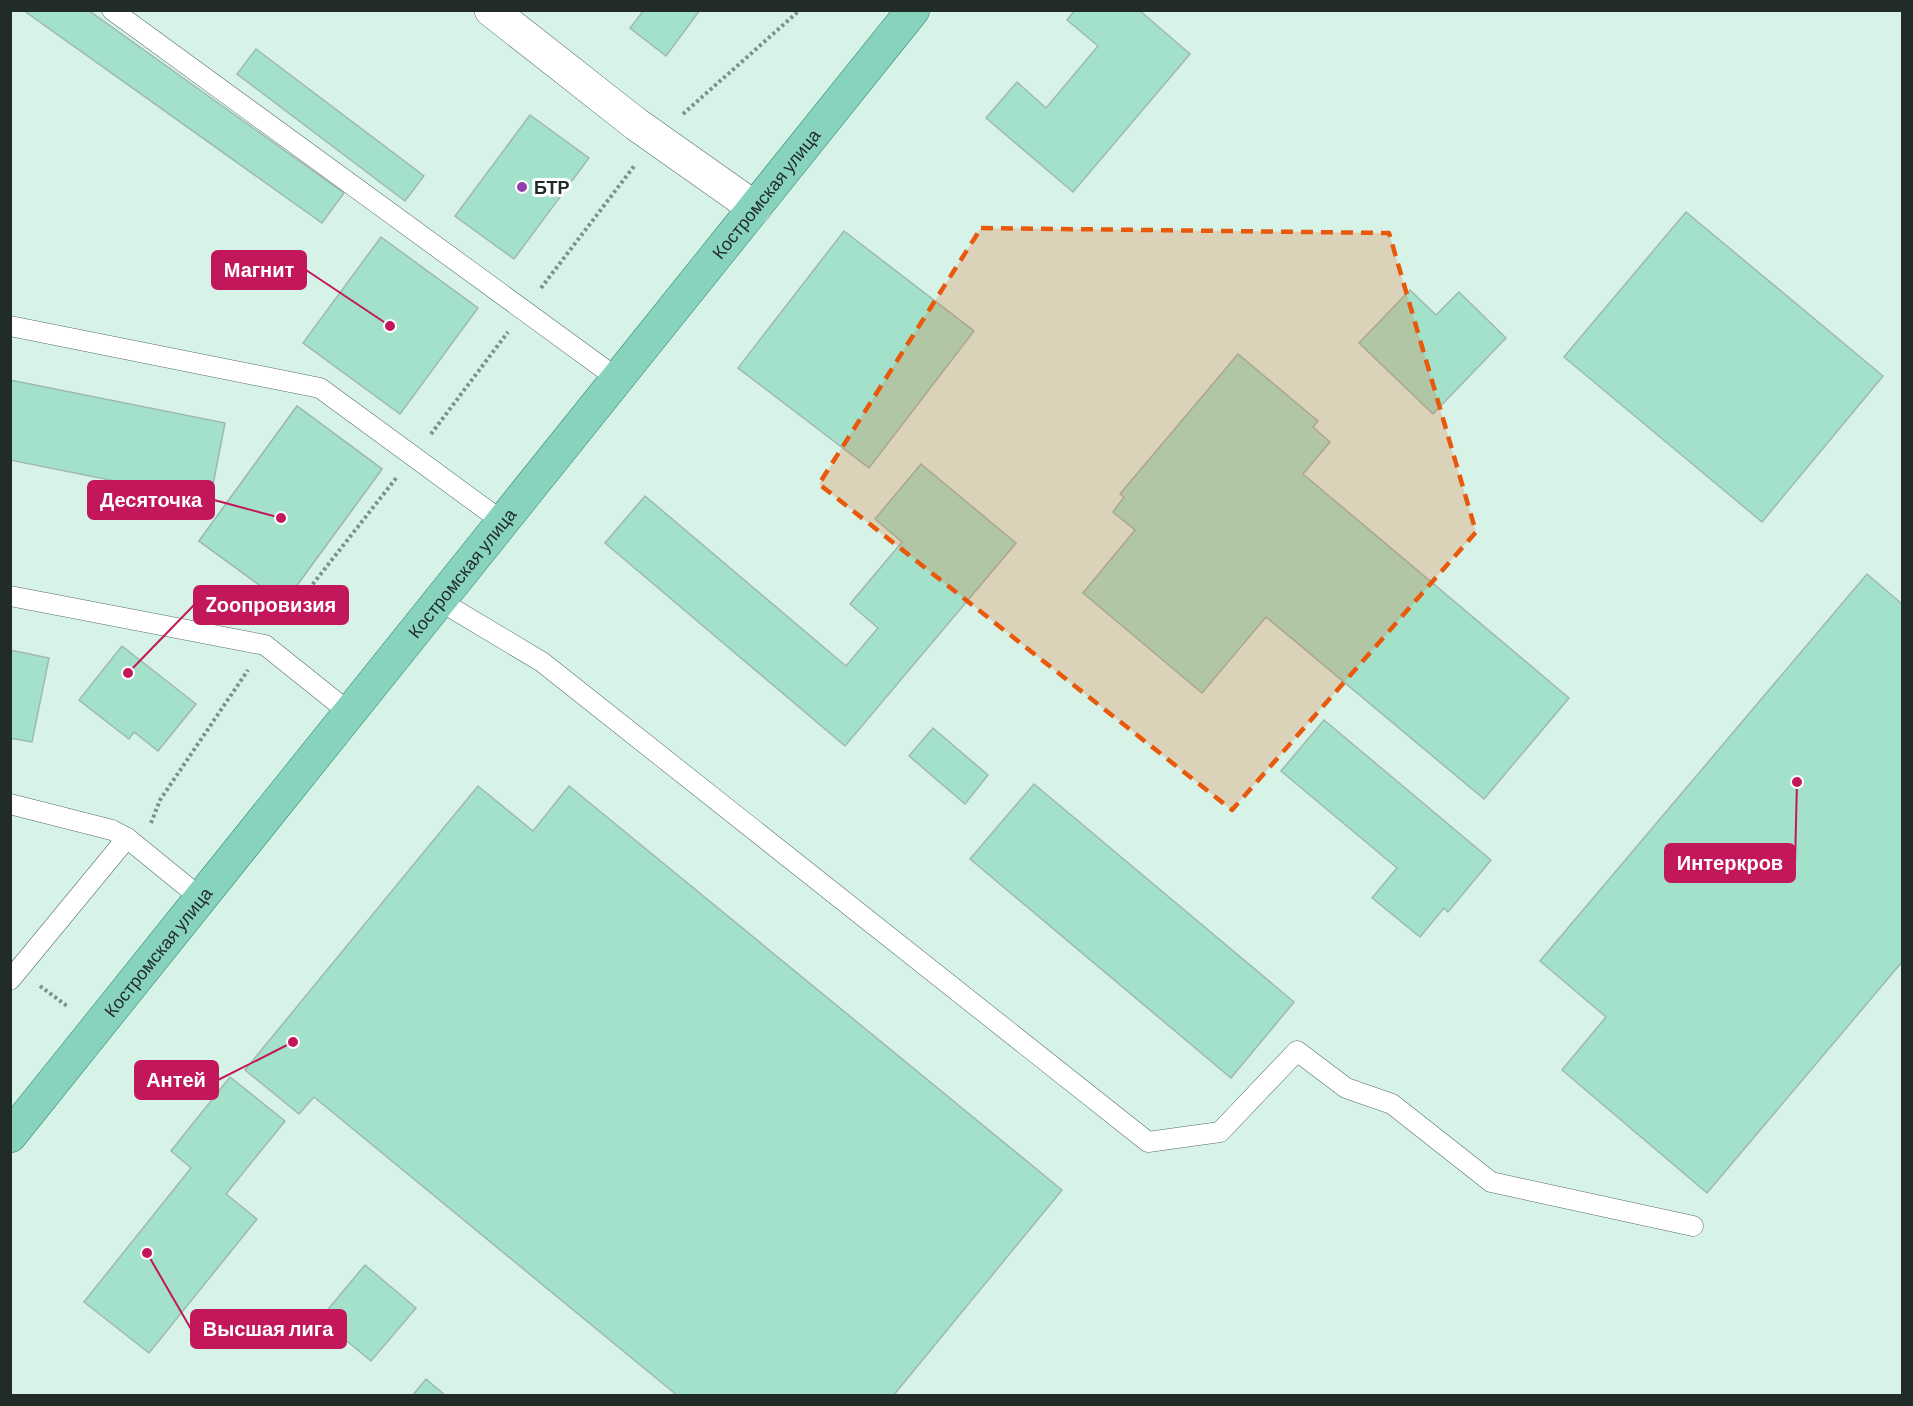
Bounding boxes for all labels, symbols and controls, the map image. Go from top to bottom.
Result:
street label: Костромская улица [707,123,825,263]
place label: БТР [534,176,570,198]
marker: БТР [515,180,529,194]
callout: Магнит [212,251,306,289]
text: Магнит [224,257,294,281]
callout: Десяточка [88,481,214,519]
text: Десяточка [100,487,203,511]
street label: Костромская улица [403,503,521,642]
callout: Zоопровизия [194,586,348,624]
text: Zоопровизия [206,592,336,616]
callout: Интеркров [1665,844,1795,882]
text: Интеркров [1677,850,1783,874]
street label: Костромская улица [99,882,217,1021]
callout: Антей [135,1061,218,1099]
text: Антей [146,1067,206,1091]
callout: Высшая лига [191,1310,346,1348]
text: Высшая лига [203,1316,334,1340]

